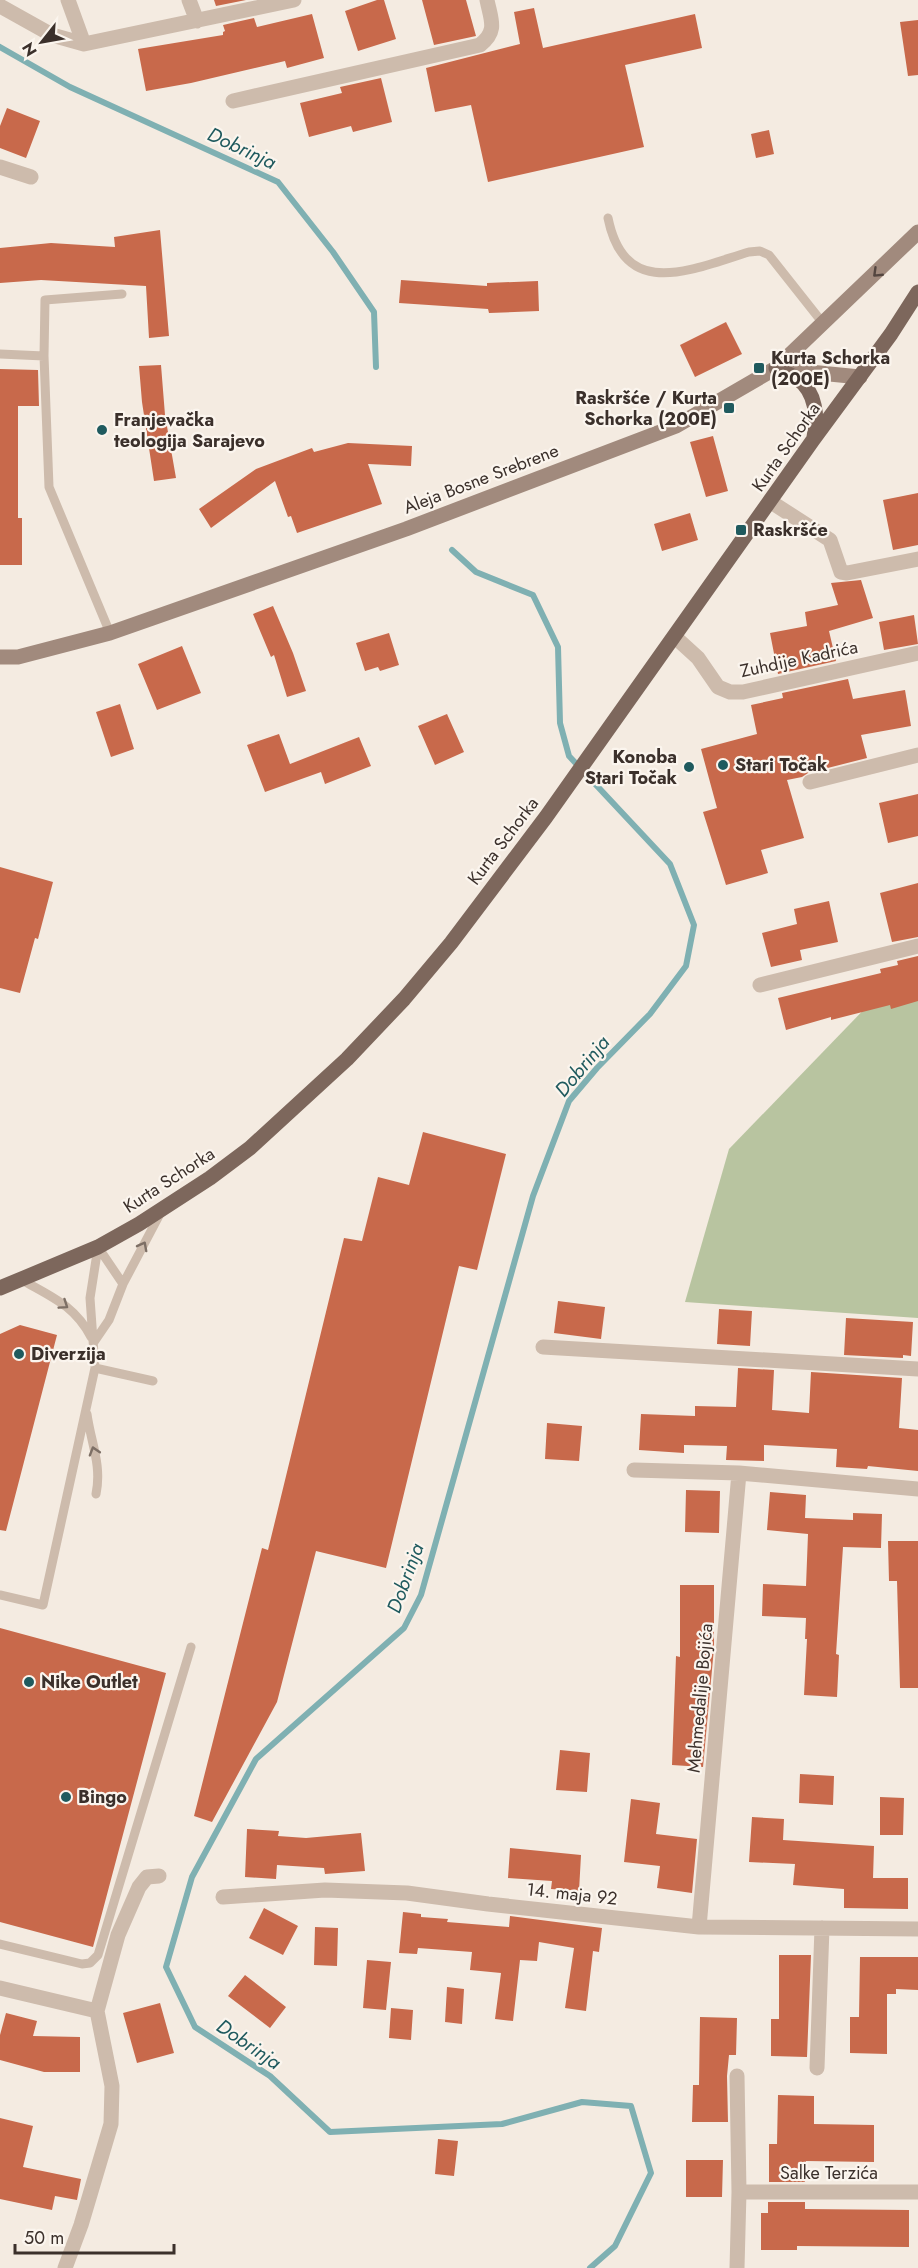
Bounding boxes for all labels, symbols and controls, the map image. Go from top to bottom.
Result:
north arrow [12,12,72,72]
text: N [16,38,43,61]
water label: Dobrinja [203,120,281,177]
one-way arrow [873,266,883,277]
place label: Kurta Schorka (200E) [771,345,890,392]
marker: Kurta Schorka (200E) [752,361,766,375]
place label: Raskršće / Kurta Schorka (200E) [575,385,717,432]
street label: Kurta Schorka [745,397,827,497]
marker: Raskršće / Kurta Schorka (200E) [722,401,736,415]
place label: Franjevačka teologija Sarajevo [114,407,265,454]
marker: Franjevačka teologija Sarajevo [95,423,109,437]
street label: Aleja Bosne Srebrene [400,437,562,521]
place label: Raskršće [753,517,828,543]
marker: Raskršće [734,523,748,537]
street label: Zuhdije Kadrića [738,634,860,684]
place label: Konoba Stari Točak [585,744,678,791]
place label: Stari Točak [735,752,828,778]
marker: Stari Točak [716,758,730,772]
marker: Konoba Stari Točak [682,760,696,774]
street label: Kurta Schorka [461,792,545,890]
water label: Dobrinja [548,1029,617,1103]
street label: Kurta Schorka [118,1141,220,1219]
one-way arrow [136,1242,147,1252]
one-way arrow [57,1298,68,1309]
place label: Diverzija [31,1341,106,1367]
marker: Diverzija [12,1347,26,1361]
one-way arrow [89,1446,101,1457]
water label: Dobrinja [379,1539,432,1617]
street label: Mehmedalije Bojića [681,1622,719,1774]
place label: Nike Outlet [41,1669,138,1695]
marker: Nike Outlet [22,1675,36,1689]
place label: Bingo [78,1784,127,1810]
marker: Bingo [59,1790,73,1804]
street label: 14. maja 92 [525,1876,619,1912]
water label: Dobrinja [210,2012,287,2077]
street label: Salke Terzića [780,2160,878,2186]
scale bar [15,2217,174,2255]
text: 50 m [24,2225,64,2251]

